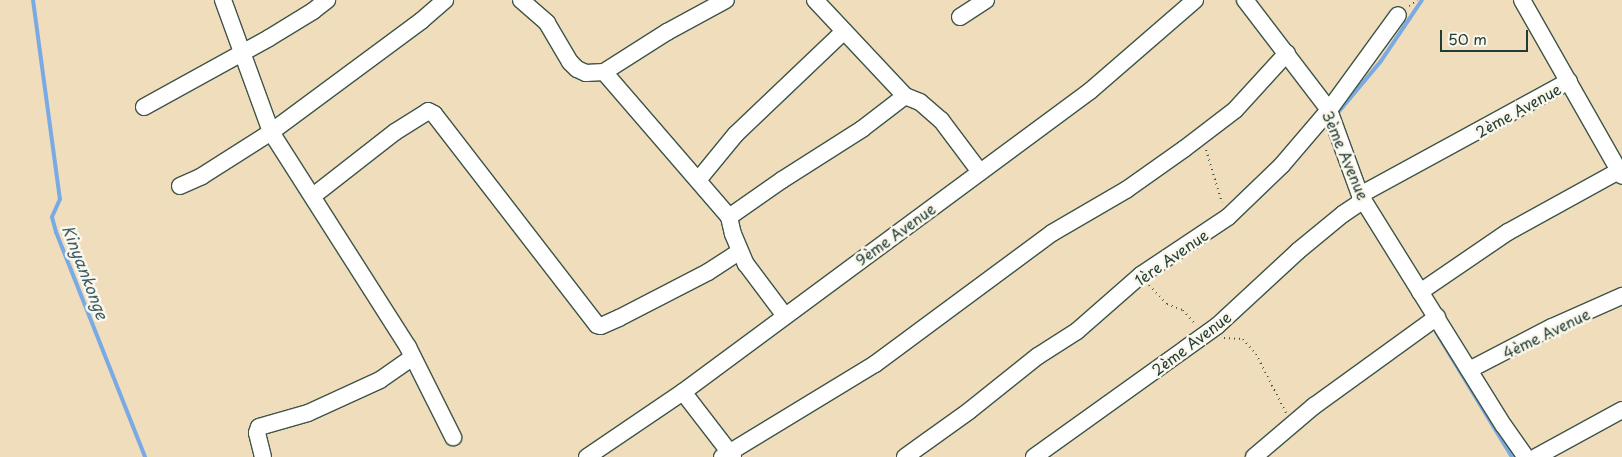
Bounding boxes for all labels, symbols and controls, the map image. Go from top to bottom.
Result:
scale bar [1442,20,1530,52]
text: 50 m [1448,27,1487,50]
street label: 2ème Avenue [1472,79,1564,141]
street label: 3ème Avenue [1319,107,1373,203]
street label: 9ème Avenue [851,199,939,269]
water label: Kinyankonge [59,222,113,322]
street label: 1ère Avenue [1131,225,1211,289]
street label: 4ème Avenue [1499,304,1593,362]
street label: 2ème Avenue [1147,307,1235,379]

